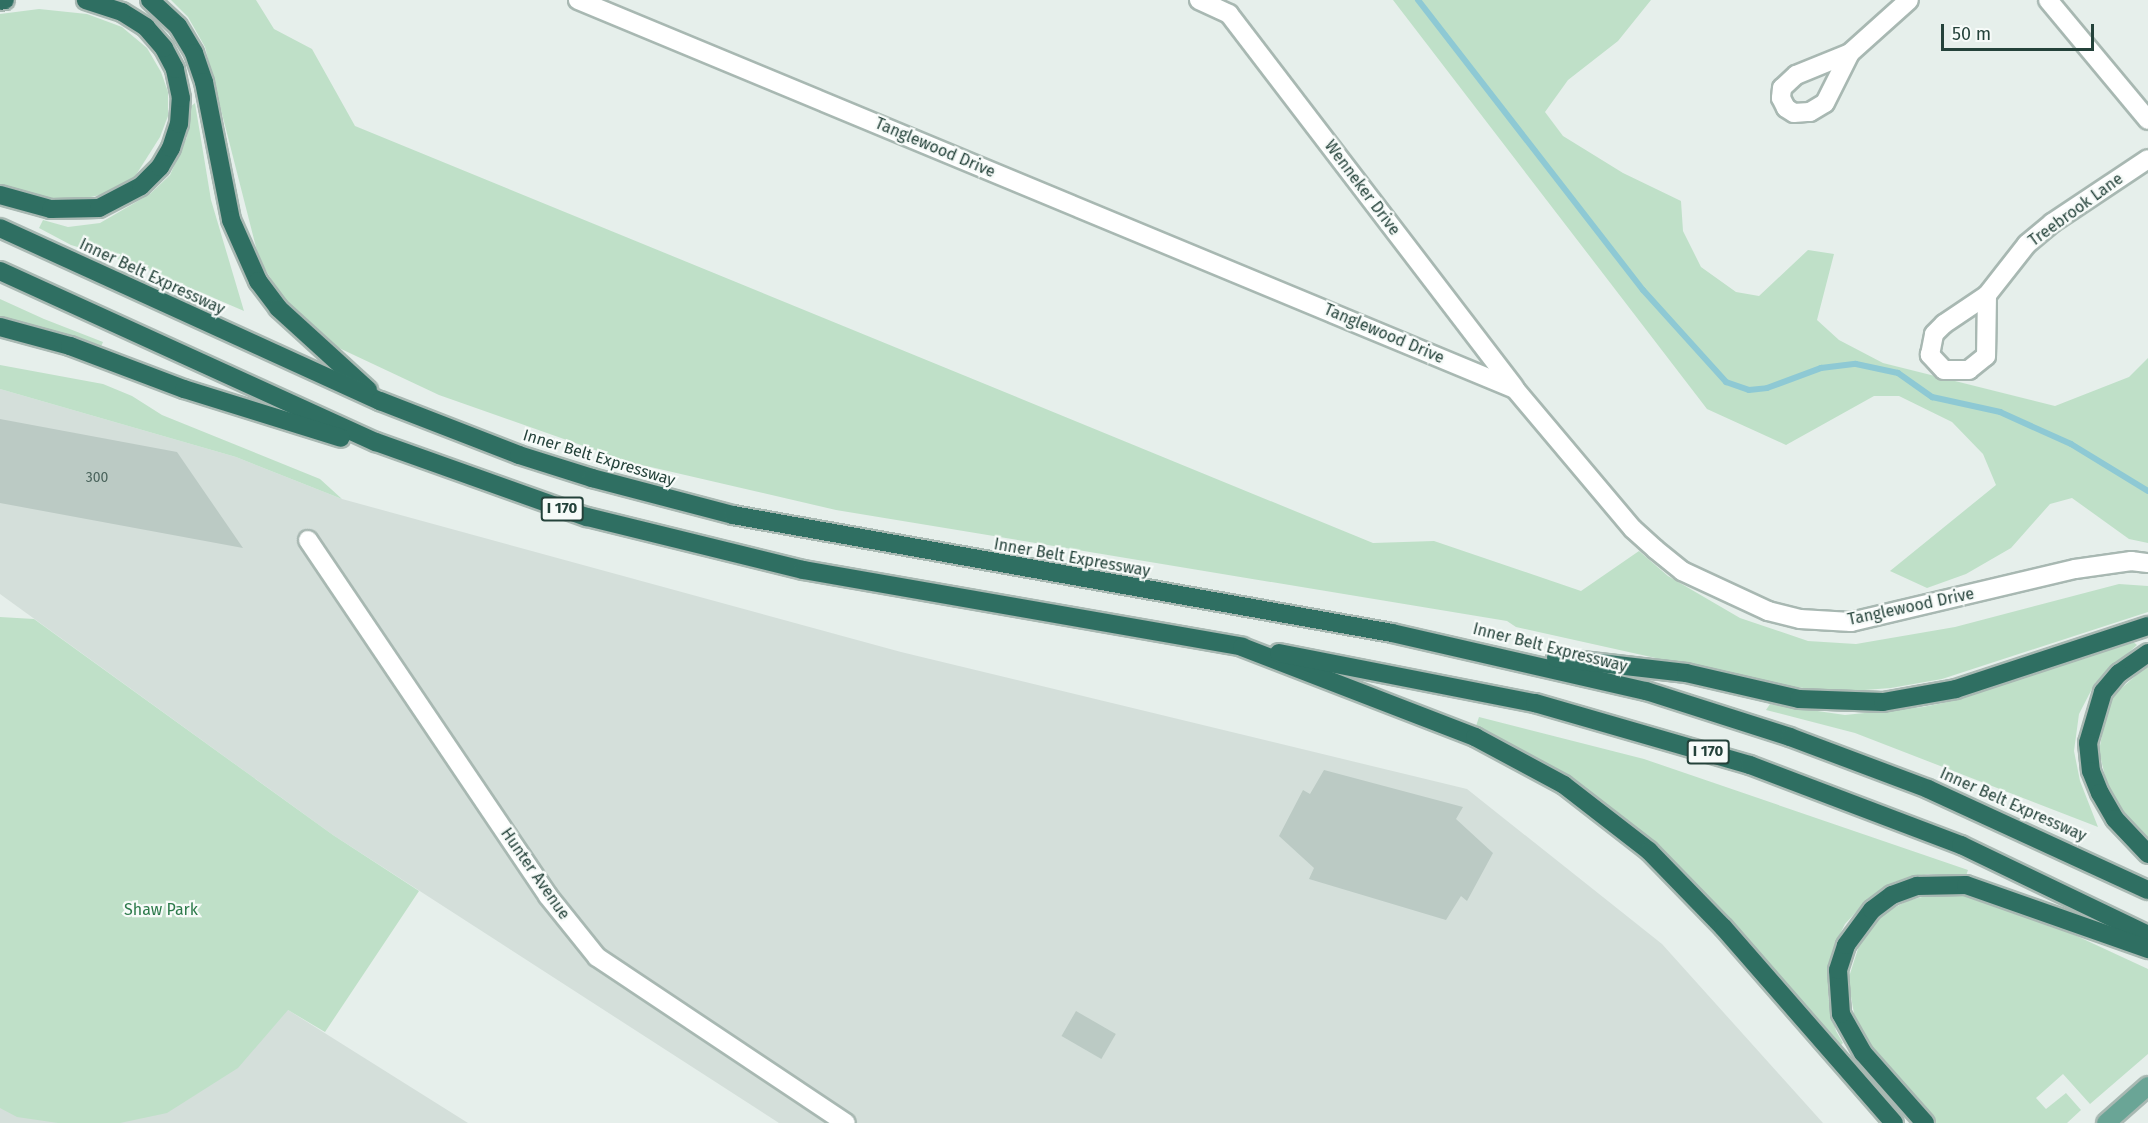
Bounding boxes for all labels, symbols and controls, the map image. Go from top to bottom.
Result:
scale bar [1944,12,2097,50]
text: 50 m [1952,23,1991,45]
street label: Tanglewood Drive [872,114,998,182]
street label: Wenneker Drive [1320,137,1404,239]
street label: Treebrook Lane [2025,169,2127,251]
street label: Inner Belt Expressway [76,235,228,319]
street label: Tanglewood Drive [1321,300,1447,368]
street label: Inner Belt Expressway [521,426,677,490]
house number: 300 [86,470,108,486]
road number: I 170 [540,497,584,521]
street label: Inner Belt Expressway [992,535,1152,581]
street label: Tanglewood Drive [1846,584,1976,630]
street label: Inner Belt Expressway [1471,620,1629,676]
road number: I 170 [1686,740,1730,764]
street label: Inner Belt Expressway [1937,764,2089,846]
street label: Hunter Avenue [496,825,574,923]
park label: Shaw Park [124,900,198,920]

